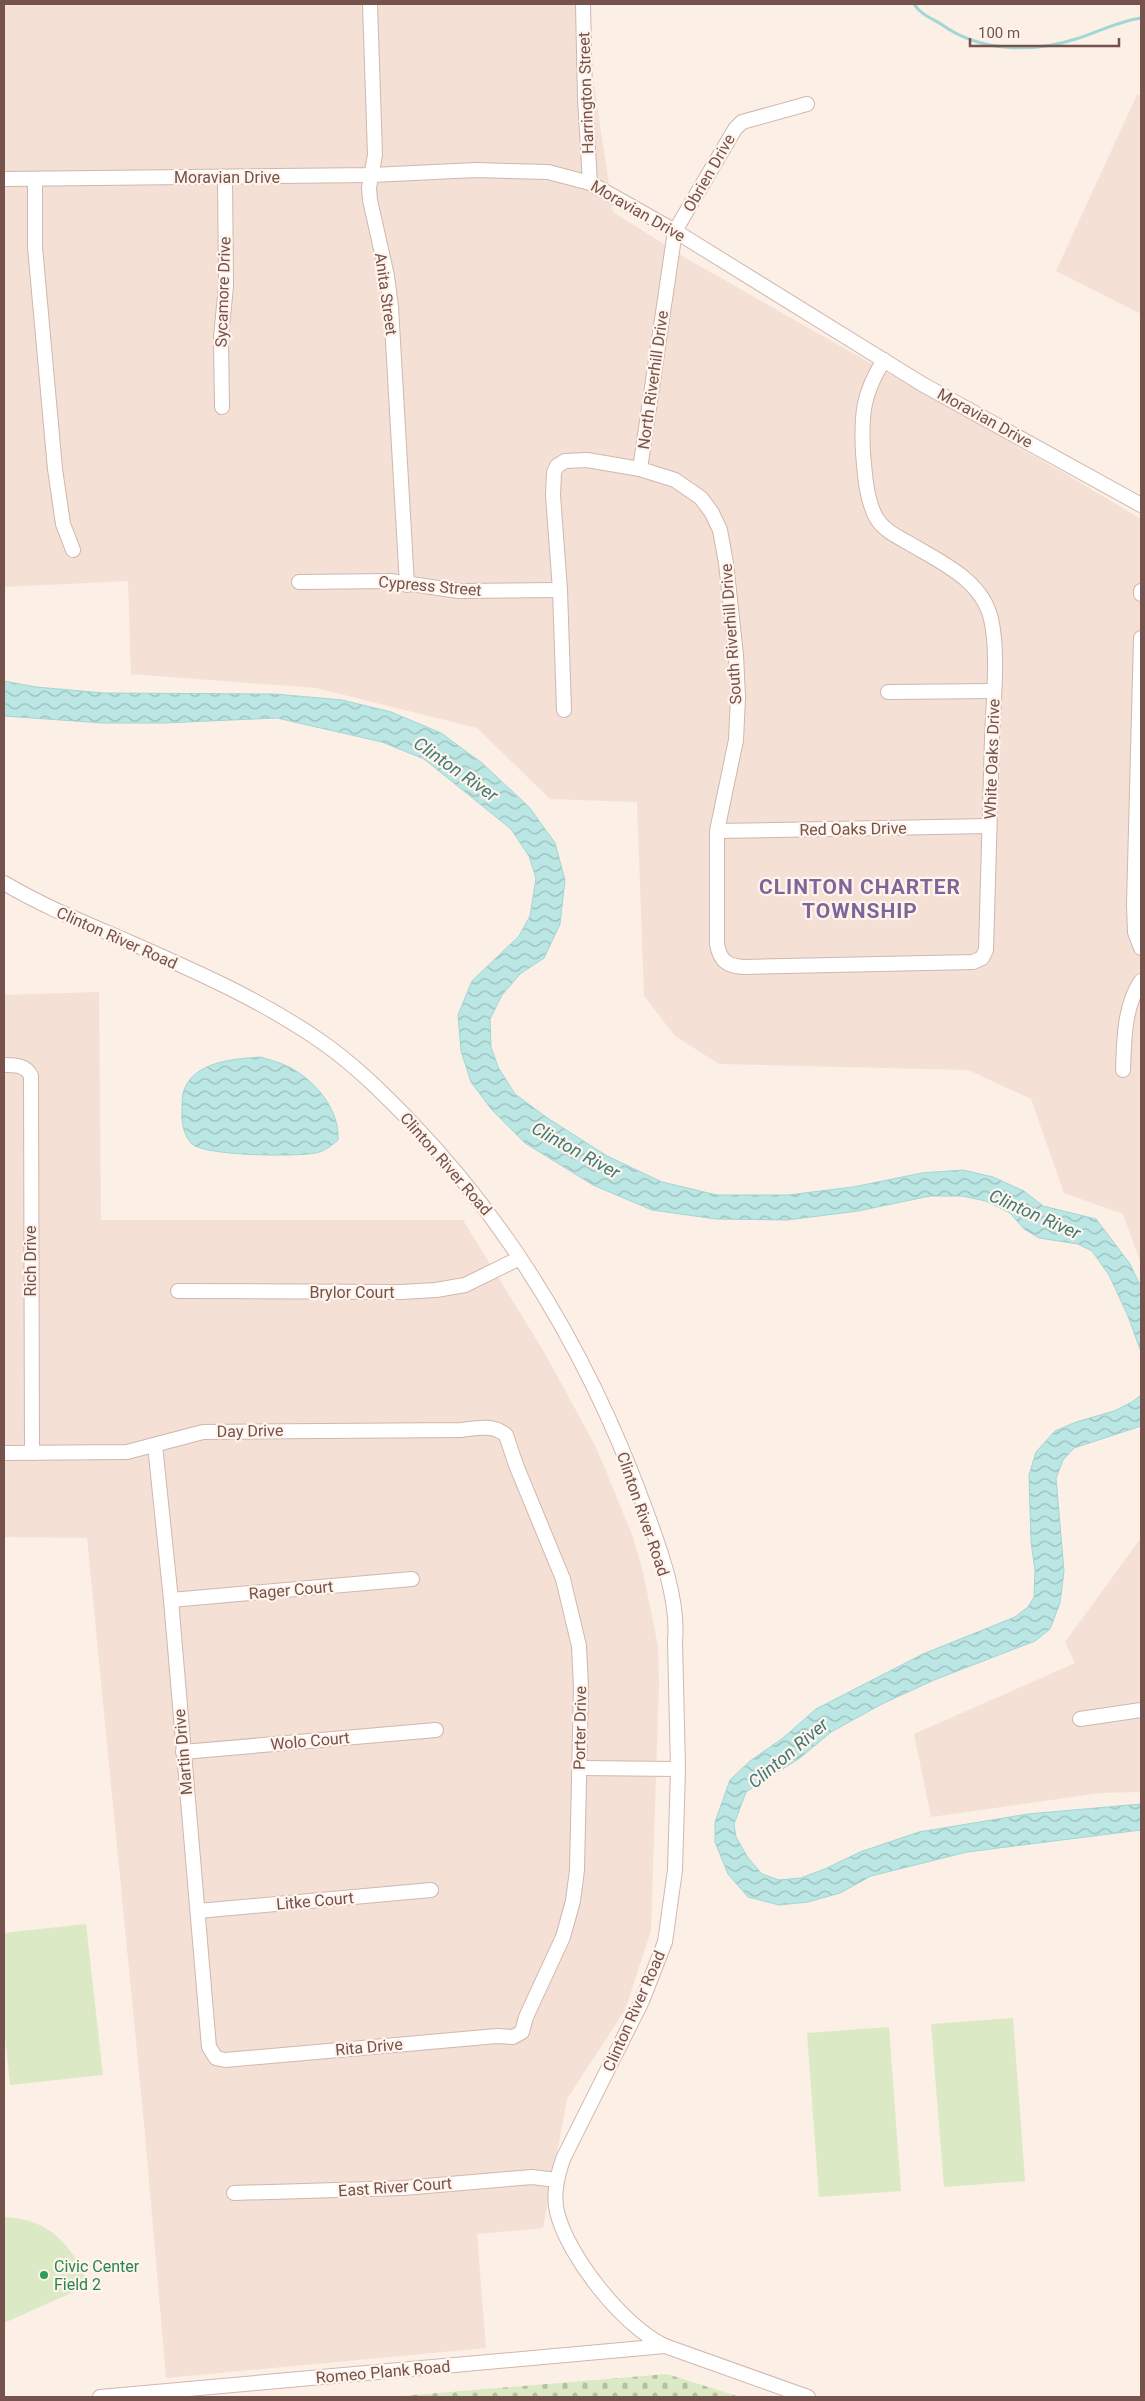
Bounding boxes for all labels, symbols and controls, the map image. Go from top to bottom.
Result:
scale bar [970,15,1119,47]
text: 100 m [978,24,1020,42]
street label: Harrington Street [574,32,598,154]
street label: Obrien Drive [679,131,739,215]
street label: Moravian Drive [174,168,280,187]
street label: Moravian Drive [587,176,689,246]
street label: Sycamore Drive [212,236,234,348]
street label: Anita Street [371,251,401,337]
street label: North Riverhill Drive [634,309,672,451]
street label: Moravian Drive [934,384,1036,452]
street label: South Riverhill Drive [717,563,745,705]
street label: Cypress Street [378,572,482,600]
street label: White Oaks Drive [980,698,1004,820]
water label: Clinton River [410,732,503,806]
street label: Red Oaks Drive [799,819,907,839]
district label: CLINTON CHARTER TOWNSHIP [759,875,961,923]
street label: Clinton River Road [54,903,180,973]
street label: Clinton River Road [396,1109,496,1219]
water label: Clinton River [528,1117,625,1183]
water label: Clinton River [986,1185,1085,1244]
street label: Rich Drive [21,1226,40,1296]
street label: Brylor Court [310,1283,394,1302]
street label: Day Drive [217,1421,283,1441]
street label: Clinton River Road [613,1449,673,1579]
street label: Rager Court [248,1577,334,1603]
street label: Porter Drive [570,1686,590,1770]
street label: Martin Drive [170,1708,196,1796]
water label: Clinton River [744,1713,833,1792]
street label: Wolo Court [270,1728,350,1754]
street label: Litke Court [276,1888,354,1914]
street label: Clinton River Road [599,1948,669,2074]
street label: Rita Drive [334,2035,404,2059]
street label: East River Court [338,2174,452,2200]
place label: Civic Center Field 2 [54,2257,140,2294]
marker: Civic Center Field 2 [38,2269,50,2281]
street label: Romeo Plank Road [315,2357,451,2387]

